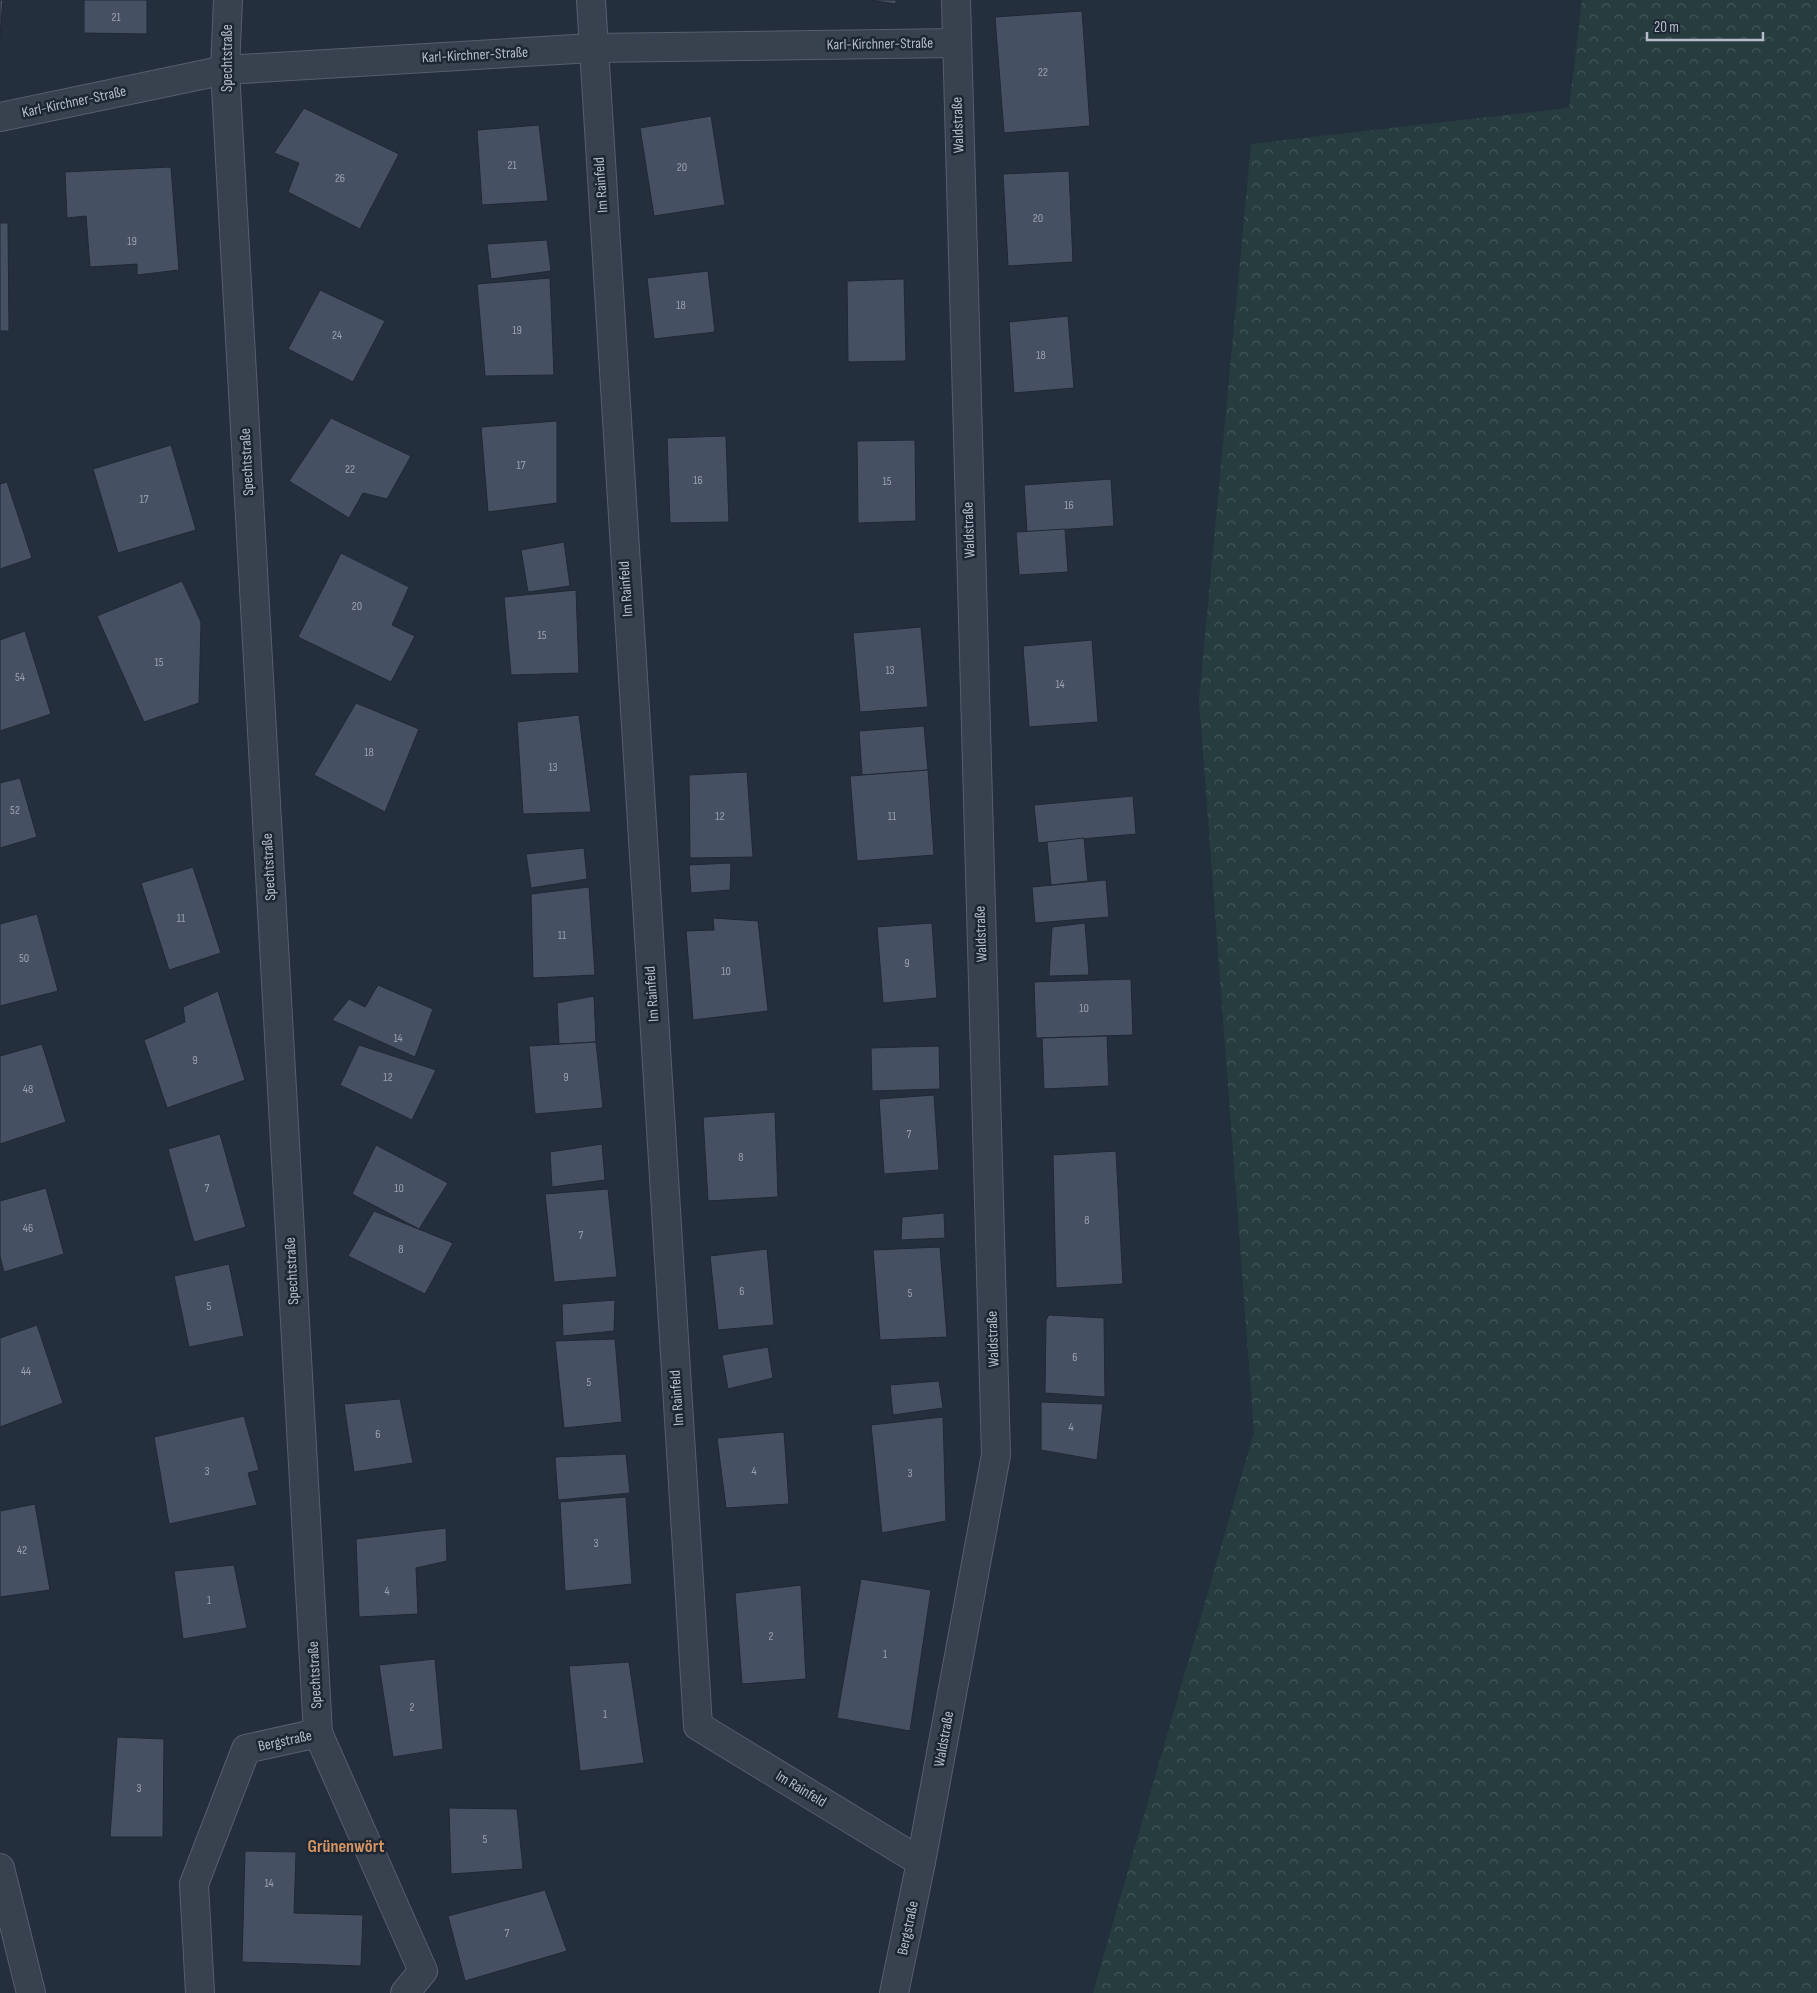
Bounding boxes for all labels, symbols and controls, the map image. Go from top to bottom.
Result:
house number: 21 [111,10,121,25]
scale bar [1647,10,1763,42]
text: 20 m [1654,18,1679,37]
street label: Spechtstraße [218,24,237,92]
street label: Karl-Kirchner-Straße [827,34,933,54]
street label: Karl-Kirchner-Straße [421,43,529,67]
house number: 22 [1038,65,1048,80]
street label: Karl-Kirchner-Straße [20,82,128,122]
street label: Waldstraße [948,97,968,153]
street label: Im Rainfeld [590,156,612,214]
house number: 21 [507,158,517,173]
house number: 20 [677,160,687,175]
house number: 26 [335,171,345,186]
house number: 20 [1033,211,1043,226]
house number: 19 [127,234,137,249]
house number: 18 [676,298,686,313]
house number: 19 [512,323,522,338]
house number: 24 [332,328,342,343]
house number: 18 [1036,348,1046,363]
street label: Spechtstraße [236,428,258,496]
house number: 17 [517,458,526,473]
house number: 22 [345,462,355,477]
house number: 16 [693,473,703,488]
house number: 15 [882,474,892,489]
house number: 17 [140,492,149,507]
house number: 16 [1064,498,1074,513]
street label: Waldstraße [959,502,979,558]
street label: Im Rainfeld [615,560,637,618]
house number: 20 [352,599,362,614]
house number: 15 [537,628,547,643]
house number: 15 [154,655,164,670]
house number: 13 [885,663,895,678]
house number: 54 [15,670,25,685]
house number: 14 [1055,677,1065,692]
house number: 18 [364,745,374,760]
house number: 13 [548,760,558,775]
house number: 52 [10,803,20,818]
house number: 12 [715,809,725,824]
house number: 11 [888,809,897,824]
street label: Spechtstraße [258,833,280,901]
street label: Waldstraße [971,906,991,962]
house number: 11 [177,911,186,926]
house number: 11 [558,928,567,943]
house number: 50 [19,951,29,966]
house number: 9 [904,956,910,971]
house number: 10 [721,964,731,979]
street label: Im Rainfeld [641,965,663,1023]
house number: 10 [1079,1001,1089,1016]
house number: 14 [393,1031,403,1046]
house number: 9 [192,1053,198,1068]
house number: 12 [383,1070,393,1085]
house number: 9 [563,1070,569,1085]
house number: 48 [23,1082,33,1097]
house number: 7 [907,1127,912,1142]
house number: 8 [738,1150,744,1165]
house number: 7 [205,1181,210,1196]
house number: 10 [394,1181,404,1196]
house number: 8 [1084,1213,1090,1228]
house number: 46 [23,1221,33,1236]
house number: 7 [579,1228,584,1243]
street label: Spechtstraße [281,1237,303,1305]
house number: 8 [398,1242,404,1257]
house number: 6 [739,1284,745,1299]
house number: 5 [908,1286,913,1301]
house number: 5 [207,1299,212,1314]
street label: Waldstraße [983,1311,1003,1367]
house number: 6 [1072,1350,1078,1365]
house number: 44 [21,1364,31,1379]
street label: Im Rainfeld [666,1369,688,1427]
house number: 5 [587,1375,592,1390]
house number: 4 [1068,1420,1074,1435]
house number: 6 [375,1427,381,1442]
house number: 3 [204,1464,210,1479]
house number: 4 [751,1464,757,1479]
house number: 3 [907,1466,913,1481]
house number: 3 [593,1536,599,1551]
house number: 42 [17,1543,27,1558]
house number: 4 [384,1584,390,1599]
house number: 1 [207,1593,212,1608]
house number: 2 [769,1629,774,1644]
street label: Spechtstraße [304,1641,326,1709]
house number: 1 [883,1647,888,1662]
house number: 2 [410,1700,415,1715]
house number: 1 [603,1707,608,1722]
street label: Waldstraße [930,1710,958,1768]
street label: Bergstraße [256,1726,314,1756]
street label: Im Rainfeld [772,1766,830,1812]
house number: 3 [136,1781,142,1796]
house number: 5 [483,1832,488,1847]
district label: Grünenwört [308,1836,385,1857]
house number: 14 [264,1876,274,1891]
street label: Bergstraße [893,1899,923,1957]
house number: 7 [505,1926,510,1941]

